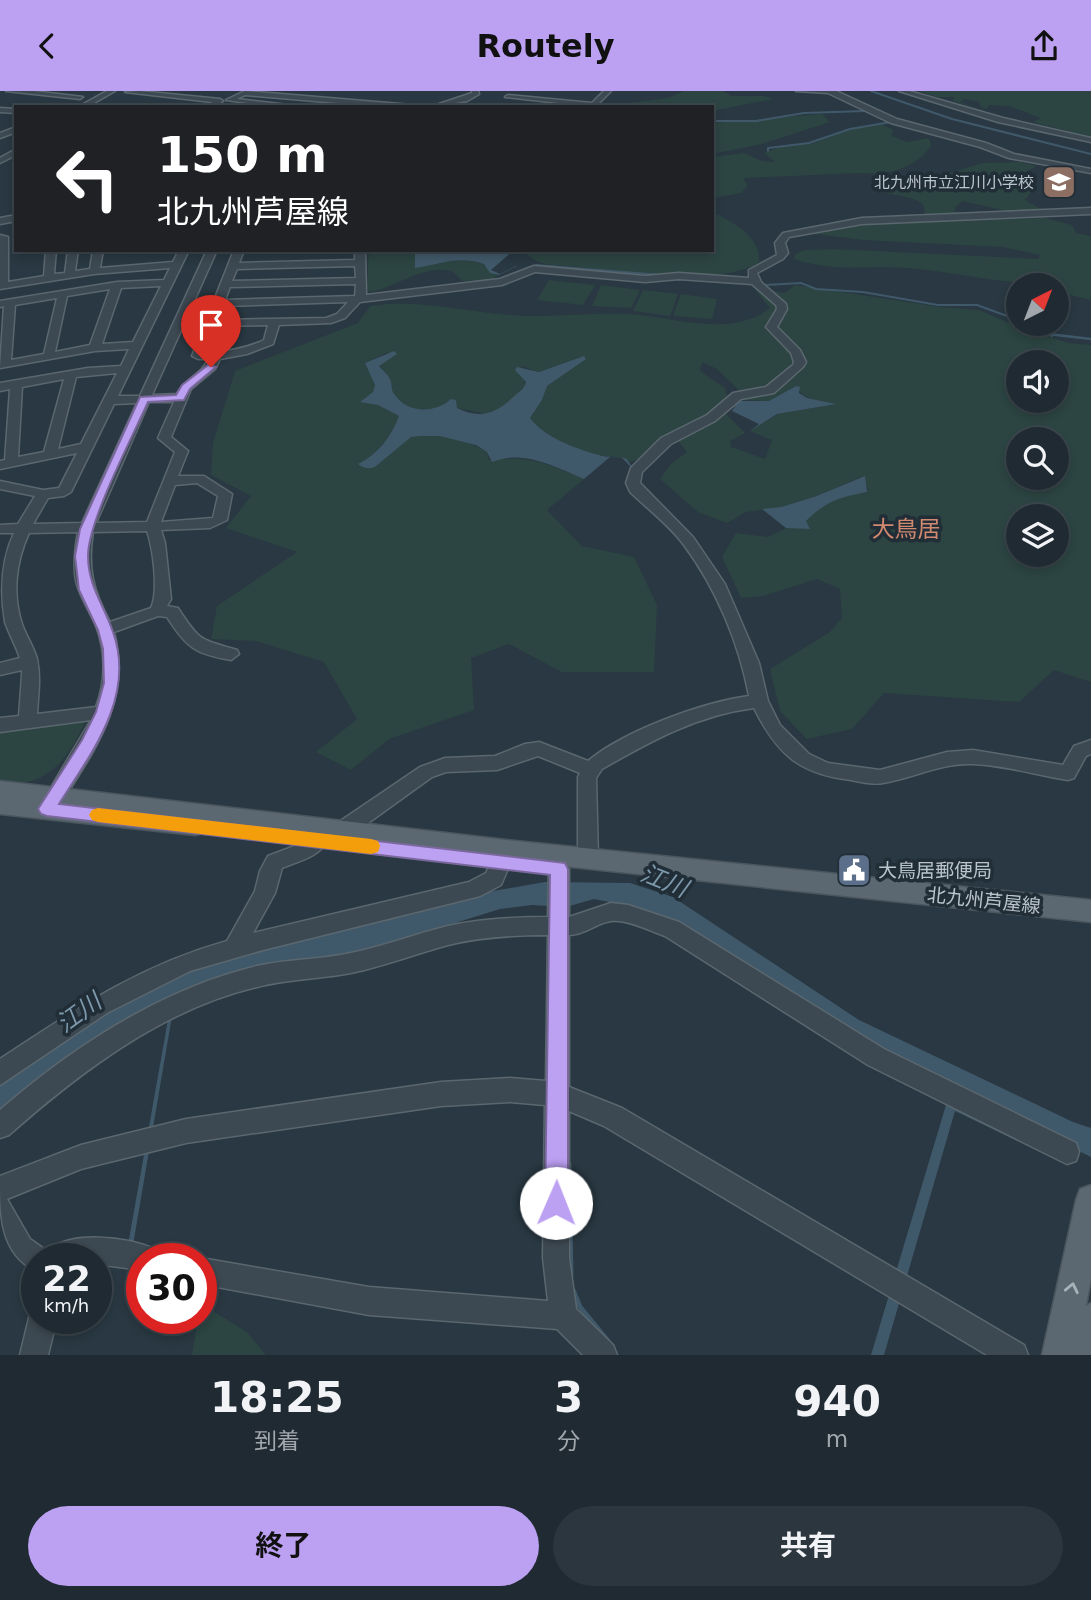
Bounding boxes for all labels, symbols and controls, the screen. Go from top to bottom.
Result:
icon: back [28,27,66,65]
text: Routely [476,27,615,65]
icon: share [1025,27,1063,65]
text: 150 m [157,127,327,184]
icon: left [42,133,133,224]
school or university icon: 北九州市立江川小学校 [1040,163,1078,201]
place label: 北九州市立江川小学校 [874,173,1034,192]
text: 北九州芦屋線 [157,193,349,231]
north arrow [1006,273,1069,336]
map controls [1006,273,1069,567]
pin [181,295,241,367]
icon: arrive [192,306,230,344]
button: sound [1006,350,1069,413]
button: search [1006,427,1069,490]
button: layers [1006,504,1069,567]
district label: 大鳥居 [872,516,941,542]
public building icon: 大鳥居郵便局 [835,851,873,889]
water label: 江川 [637,859,694,904]
place label: 大鳥居郵便局 [878,859,992,881]
street label: 北九州芦屋線 [926,883,1042,917]
water label: 江川 [51,986,109,1038]
position arrow [519,1166,593,1240]
speed limit sign: 30 [126,1243,217,1334]
text: 22 [42,1259,91,1299]
one-way arrow [1064,1282,1079,1294]
text: km/h [44,1295,89,1316]
text: 18:25 [210,1373,344,1422]
text: 3 [554,1373,583,1422]
text: 940 [793,1377,881,1426]
text: m [826,1426,848,1452]
text: 到着 [254,1428,300,1454]
text: 分 [557,1428,580,1454]
button: 終了 [28,1506,539,1586]
button: 共有 [553,1506,1063,1586]

